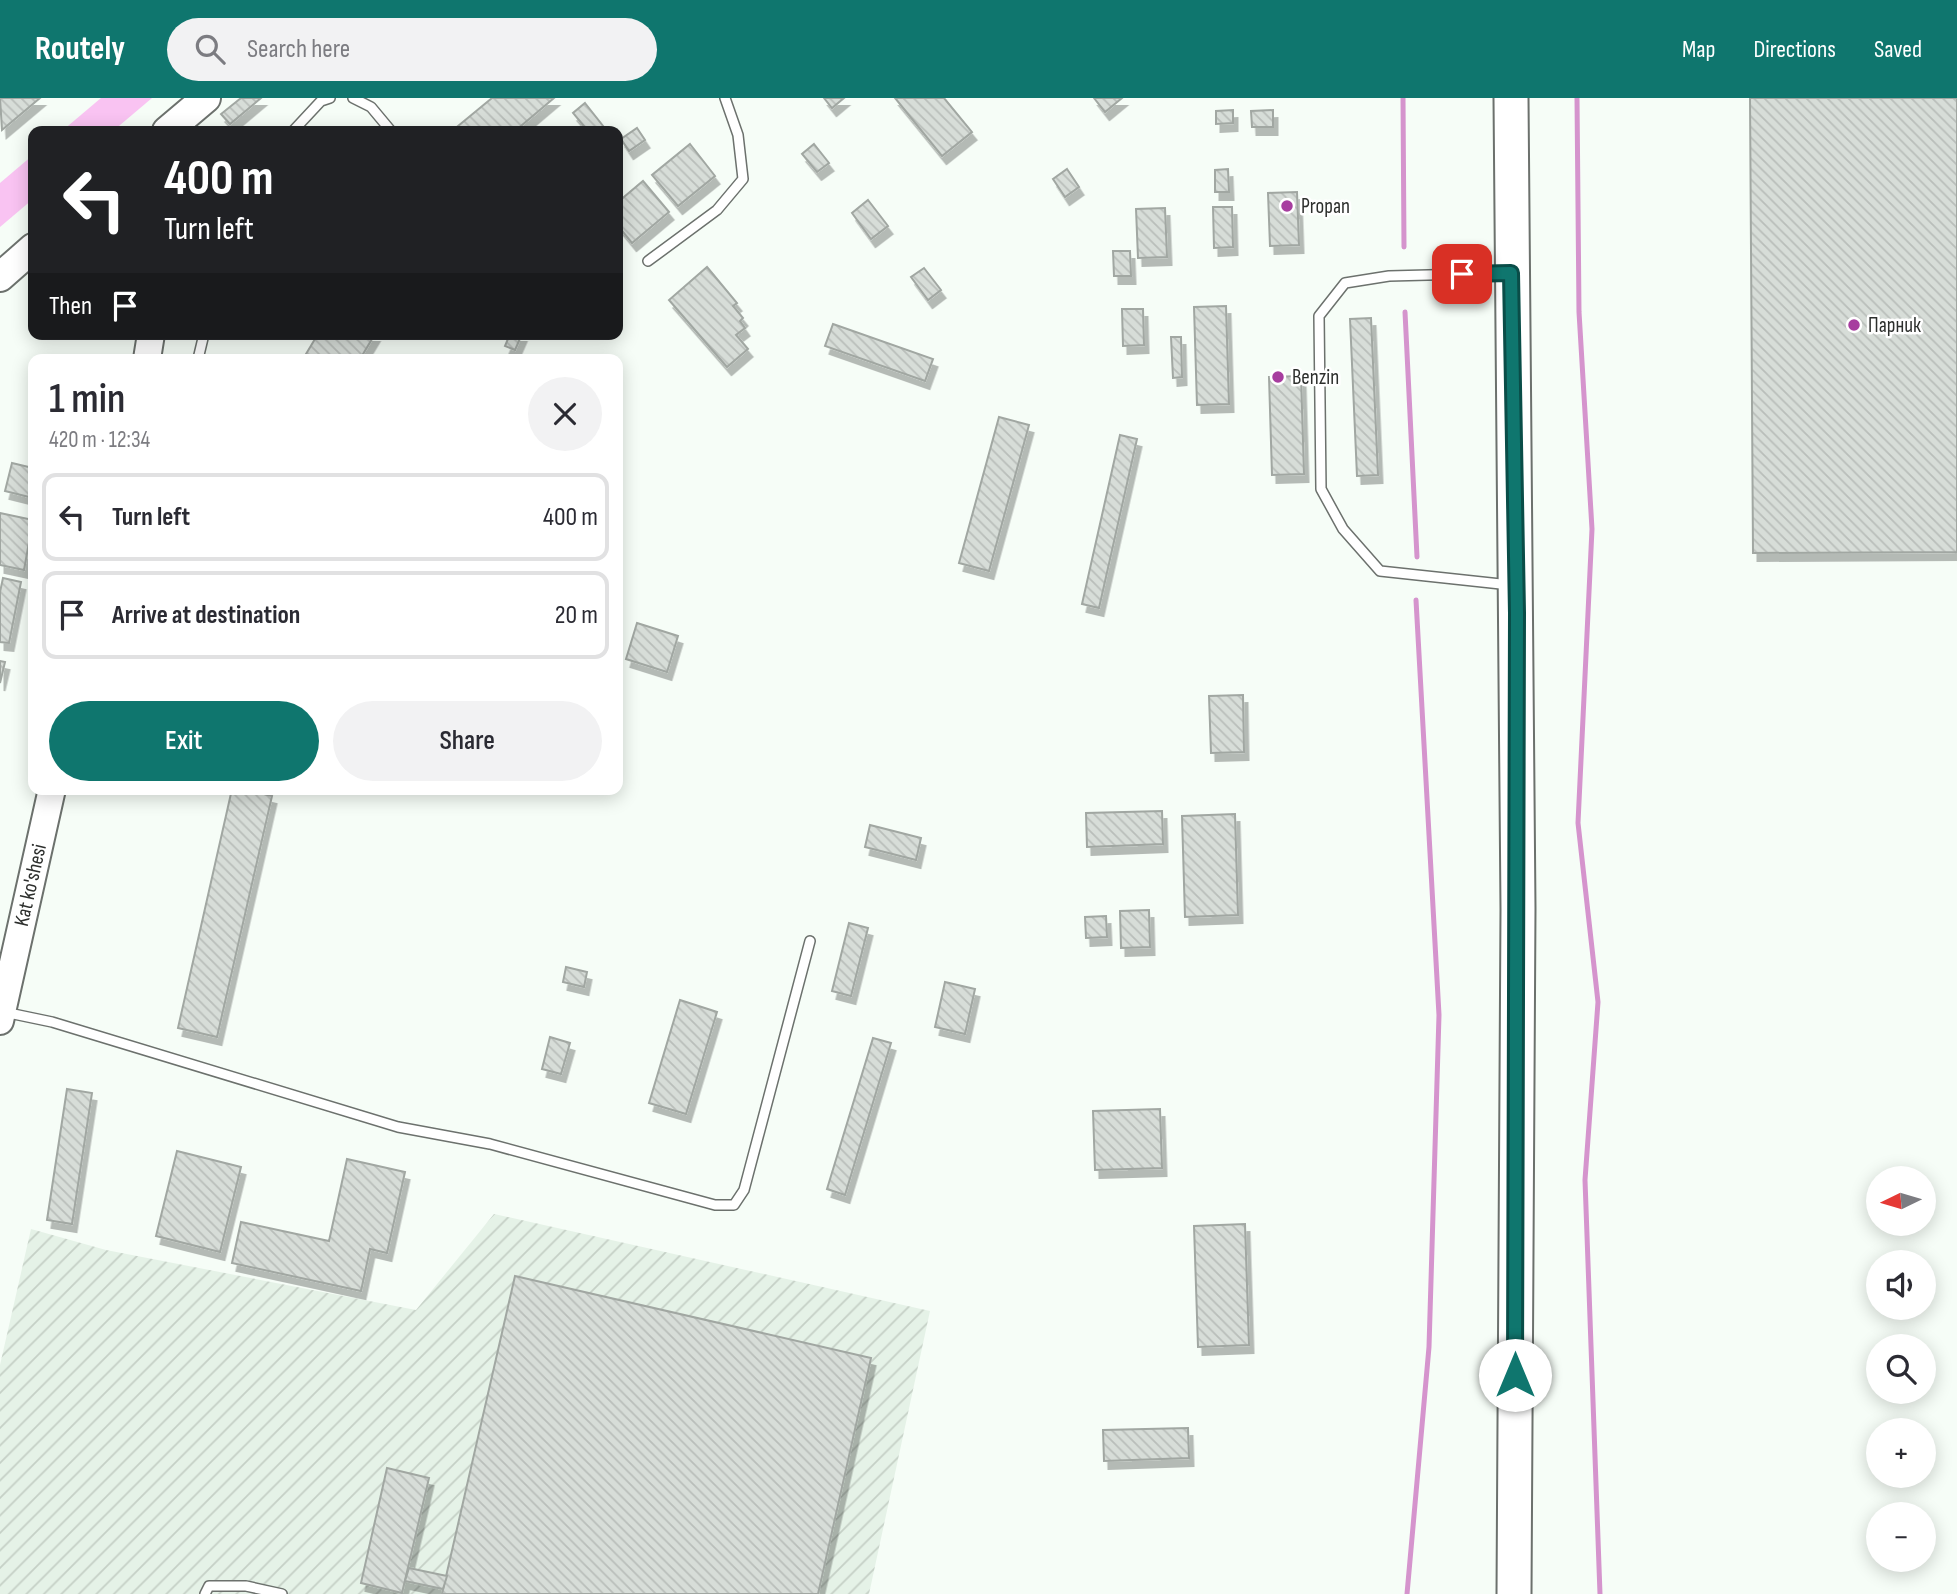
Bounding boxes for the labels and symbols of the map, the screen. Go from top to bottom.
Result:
place label: Propan [1301,194,1350,219]
marker: Propan [1279,198,1295,214]
pin [1432,244,1492,304]
place label: Парник [1868,313,1921,338]
marker: Парник [1846,317,1862,333]
place label: Benzin [1292,365,1339,390]
marker: Benzin [1270,369,1286,385]
street label: Kat ko'shesi [9,842,52,929]
north arrow [1866,1166,1936,1236]
position arrow [1478,1338,1552,1412]

